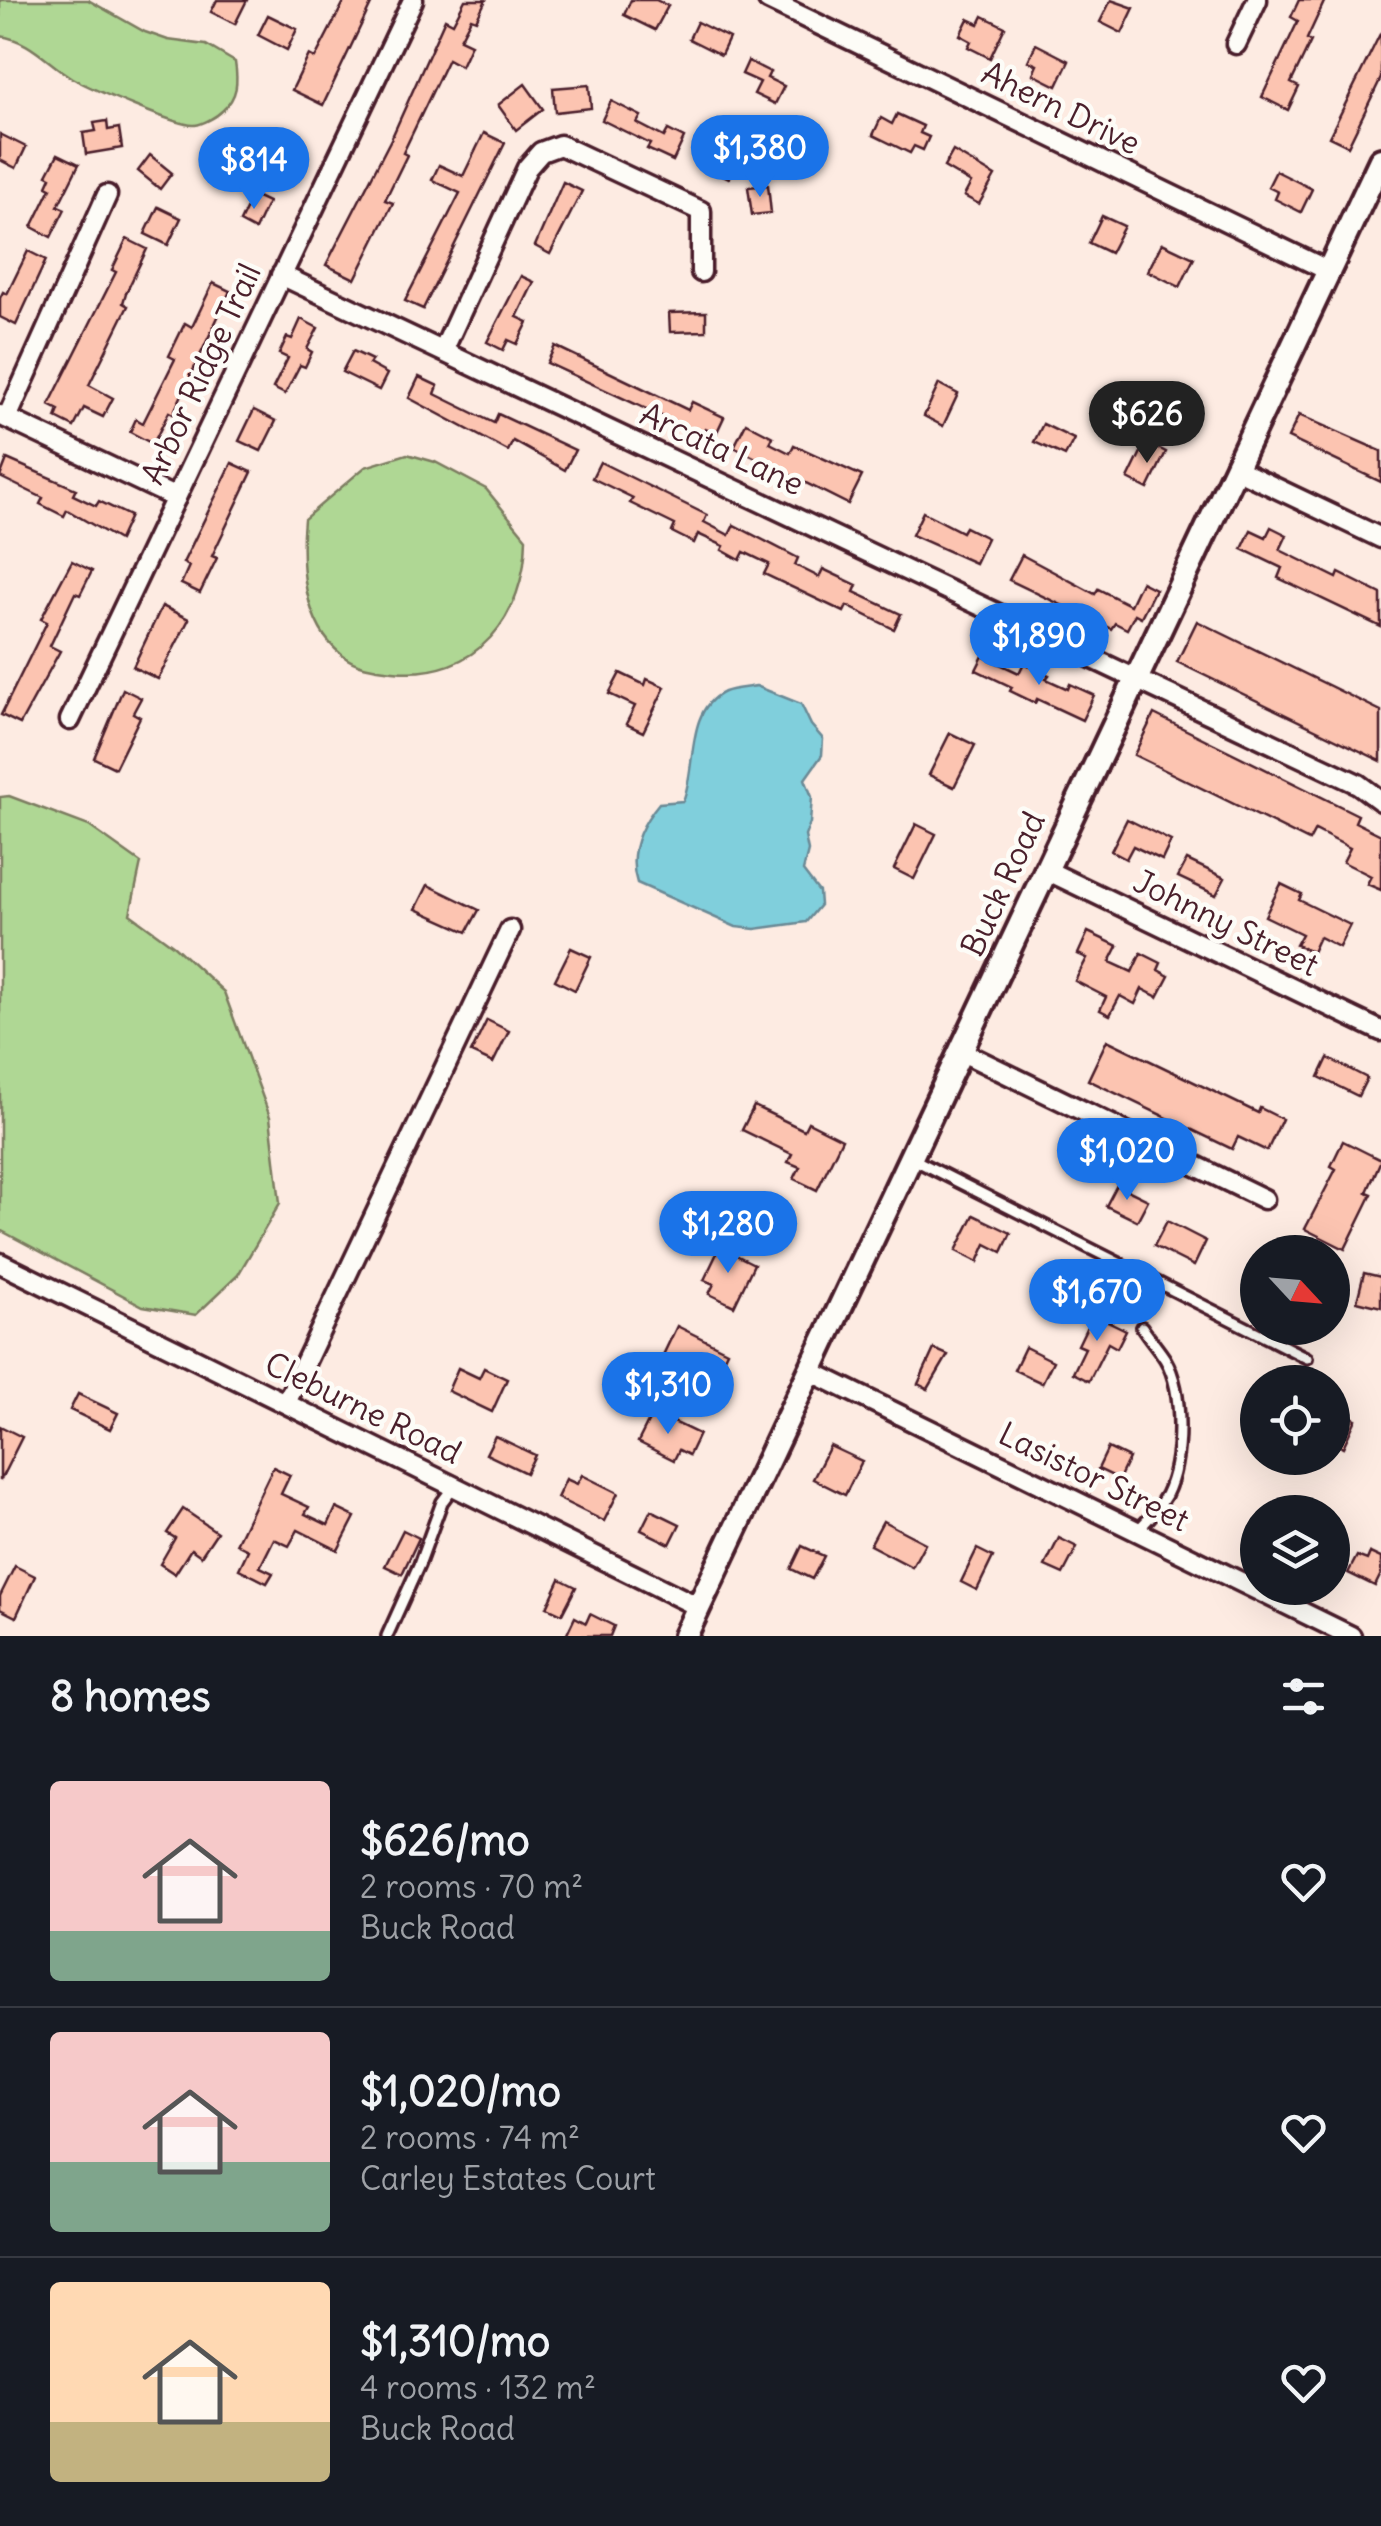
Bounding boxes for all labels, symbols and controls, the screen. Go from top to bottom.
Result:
street label: Ahern Drive [975,52,1147,163]
pin: $1,380 [679,115,841,200]
pin: $814 [195,127,313,212]
text: $1,380 [713,127,807,168]
text: $814 [220,139,288,180]
street label: Arbor Ridge Trail [131,257,270,491]
pin: $626 [1088,381,1206,466]
street label: Arcata Lane [634,393,810,504]
text: $626 [1111,393,1183,434]
pin: $1,890 [958,603,1120,688]
text: $1,890 [992,615,1086,656]
street label: Buck Road [951,805,1054,963]
street label: Johnny Street [1127,860,1326,985]
pin: $1,020 [1046,1118,1208,1203]
text: $1,020 [1079,1130,1175,1171]
pin: $1,280 [647,1191,809,1276]
text: $1,280 [681,1203,775,1244]
north arrow [1240,1235,1350,1345]
map controls [1240,1235,1350,1605]
pin: $1,670 [1016,1259,1178,1344]
text: $1,670 [1051,1271,1143,1312]
street label: Cleburne Road [258,1342,468,1473]
pin: $1,310 [587,1352,749,1437]
text: $1,310 [624,1364,712,1405]
button: locate [1240,1365,1350,1475]
street label: Lasistor Street [992,1413,1196,1540]
button: layers [1240,1495,1350,1605]
icon: filters [1276,1669,1331,1724]
text: 8 homes [50,1670,211,1722]
text: $626/mo [360,1814,530,1866]
icon: home [130,1821,250,1941]
icon: heart [1276,1854,1331,1909]
text: 2 rooms · 70 m² [360,1866,583,1907]
text: Buck Road [360,1907,515,1948]
text: $1,020/mo [360,2065,561,2117]
icon: home [130,2072,250,2192]
icon: heart [1276,2105,1331,2160]
text: 2 rooms · 74 m² [360,2117,580,2158]
text: Carley Estates Court [360,2158,656,2199]
text: $1,310/mo [360,2315,550,2367]
icon: home [130,2322,250,2442]
icon: heart [1276,2355,1331,2410]
text: 4 rooms · 132 m² [360,2367,596,2408]
text: Buck Road [360,2408,515,2449]

